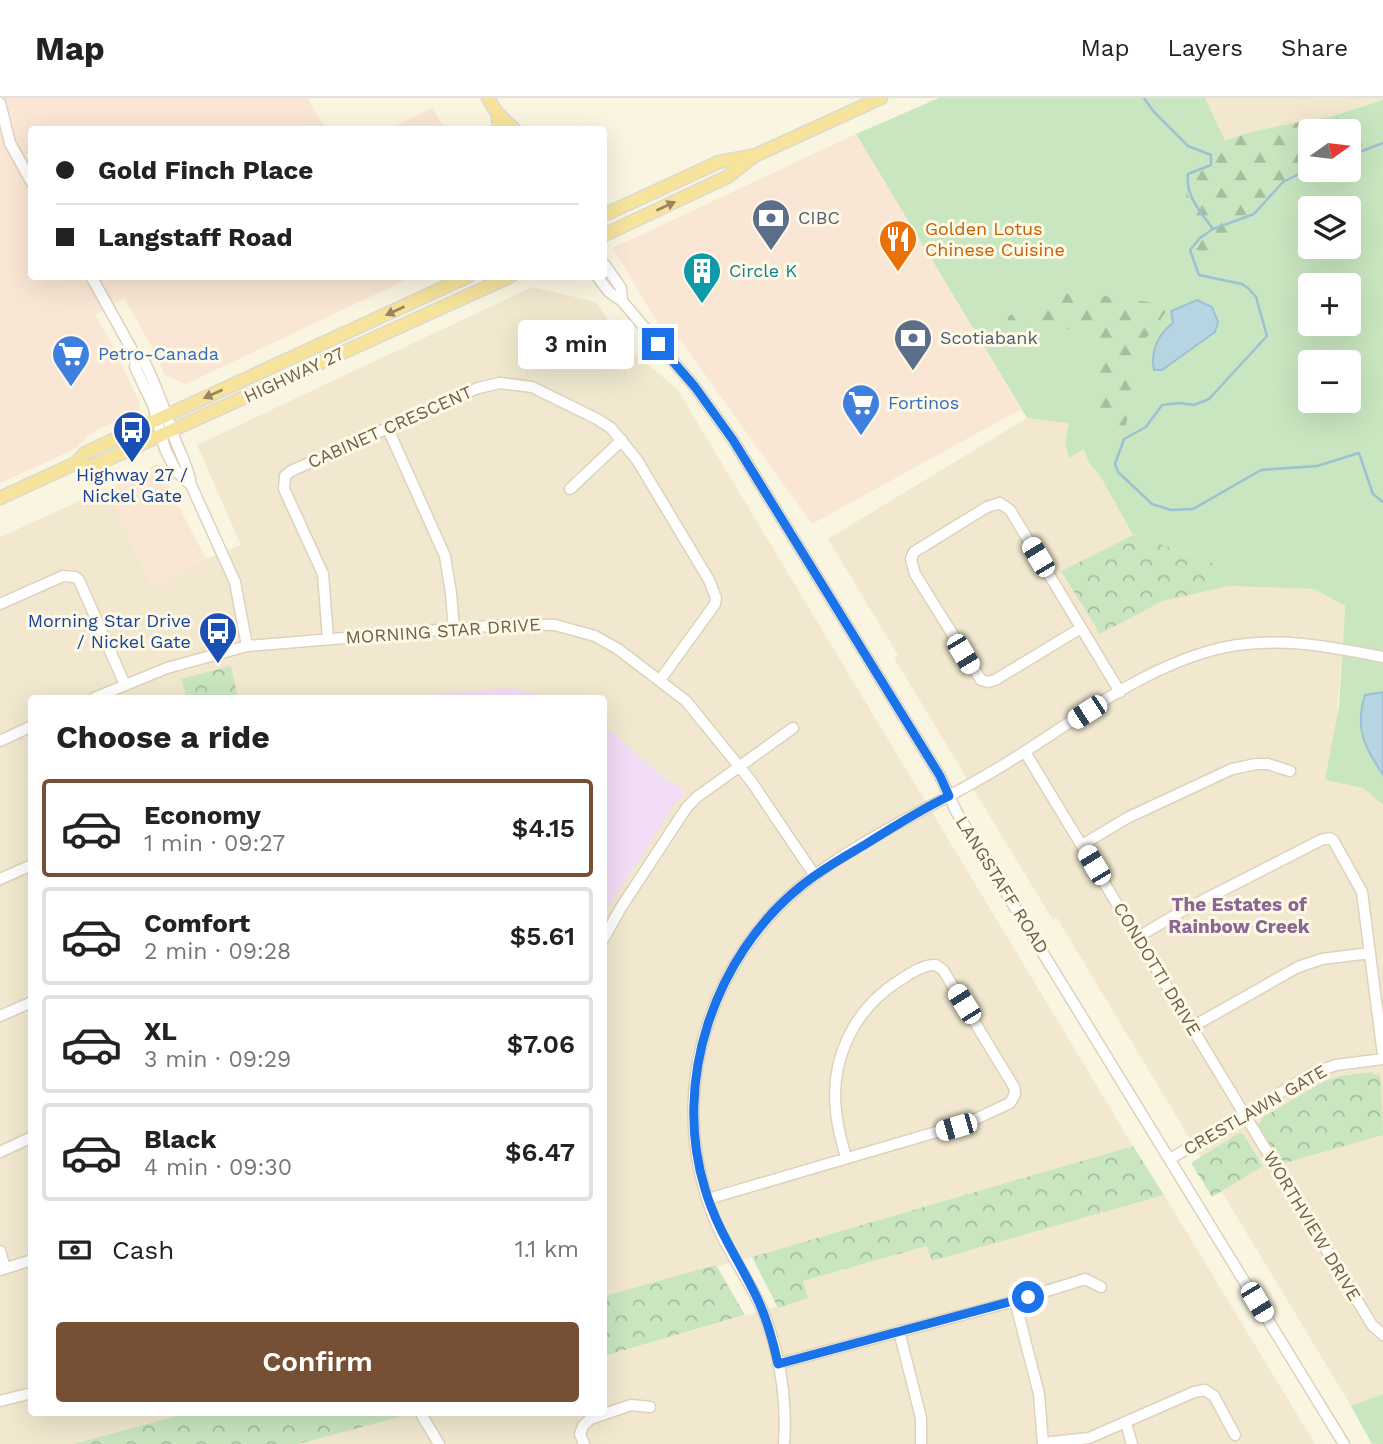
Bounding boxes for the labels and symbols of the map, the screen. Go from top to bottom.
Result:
north arrow [1298,119,1362,182]
bank icon: CIBC [750,197,792,252]
one-way arrow [655,200,676,211]
place label: CIBC [798,207,840,228]
restaurant icon: Golden Lotus Chinese Cuisine [877,218,919,273]
place label: Golden Lotus Chinese Cuisine [925,218,1065,260]
building icon: Circle K [681,250,723,305]
place label: Circle K [729,260,797,281]
one-way arrow [385,305,405,317]
bank icon: Scotiabank [892,317,934,372]
callout: 3 min [518,320,634,368]
place label: Scotiabank [940,327,1038,348]
route end [642,328,674,360]
supermarket icon: Petro-Canada [50,333,92,388]
street label: HIGHWAY 27 [240,342,347,407]
place label: Petro-Canada [98,343,219,364]
street label: CABINET CRESCENT [304,381,475,472]
supermarket icon: Fortinos [840,382,882,437]
one-way arrow [203,388,223,400]
place label: Fortinos [888,392,959,413]
bus stop icon: Highway 27 / Nickel Gate [111,409,153,464]
place label: Highway 27 / Nickel Gate [76,464,188,506]
car [1019,534,1058,580]
place label: Morning Star Drive / Nickel Gate [28,610,191,652]
bus stop icon: Morning Star Drive / Nickel Gate [197,610,239,665]
street label: MORNING STAR DRIVE [345,613,541,648]
car [944,631,983,677]
car [1064,692,1111,732]
street label: LANGSTAFF ROAD [952,812,1053,958]
car [1075,842,1114,888]
district label: The Estates of Rainbow Creek [1168,893,1310,938]
street label: CONDOTTI DRIVE [1109,898,1205,1039]
car [944,981,985,1027]
street label: CRESTLAWN GATE [1179,1060,1330,1159]
car [933,1111,980,1143]
street label: WORTHVIEW DRIVE [1259,1147,1366,1305]
car [1238,1279,1277,1325]
route start [1012,1281,1044,1313]

